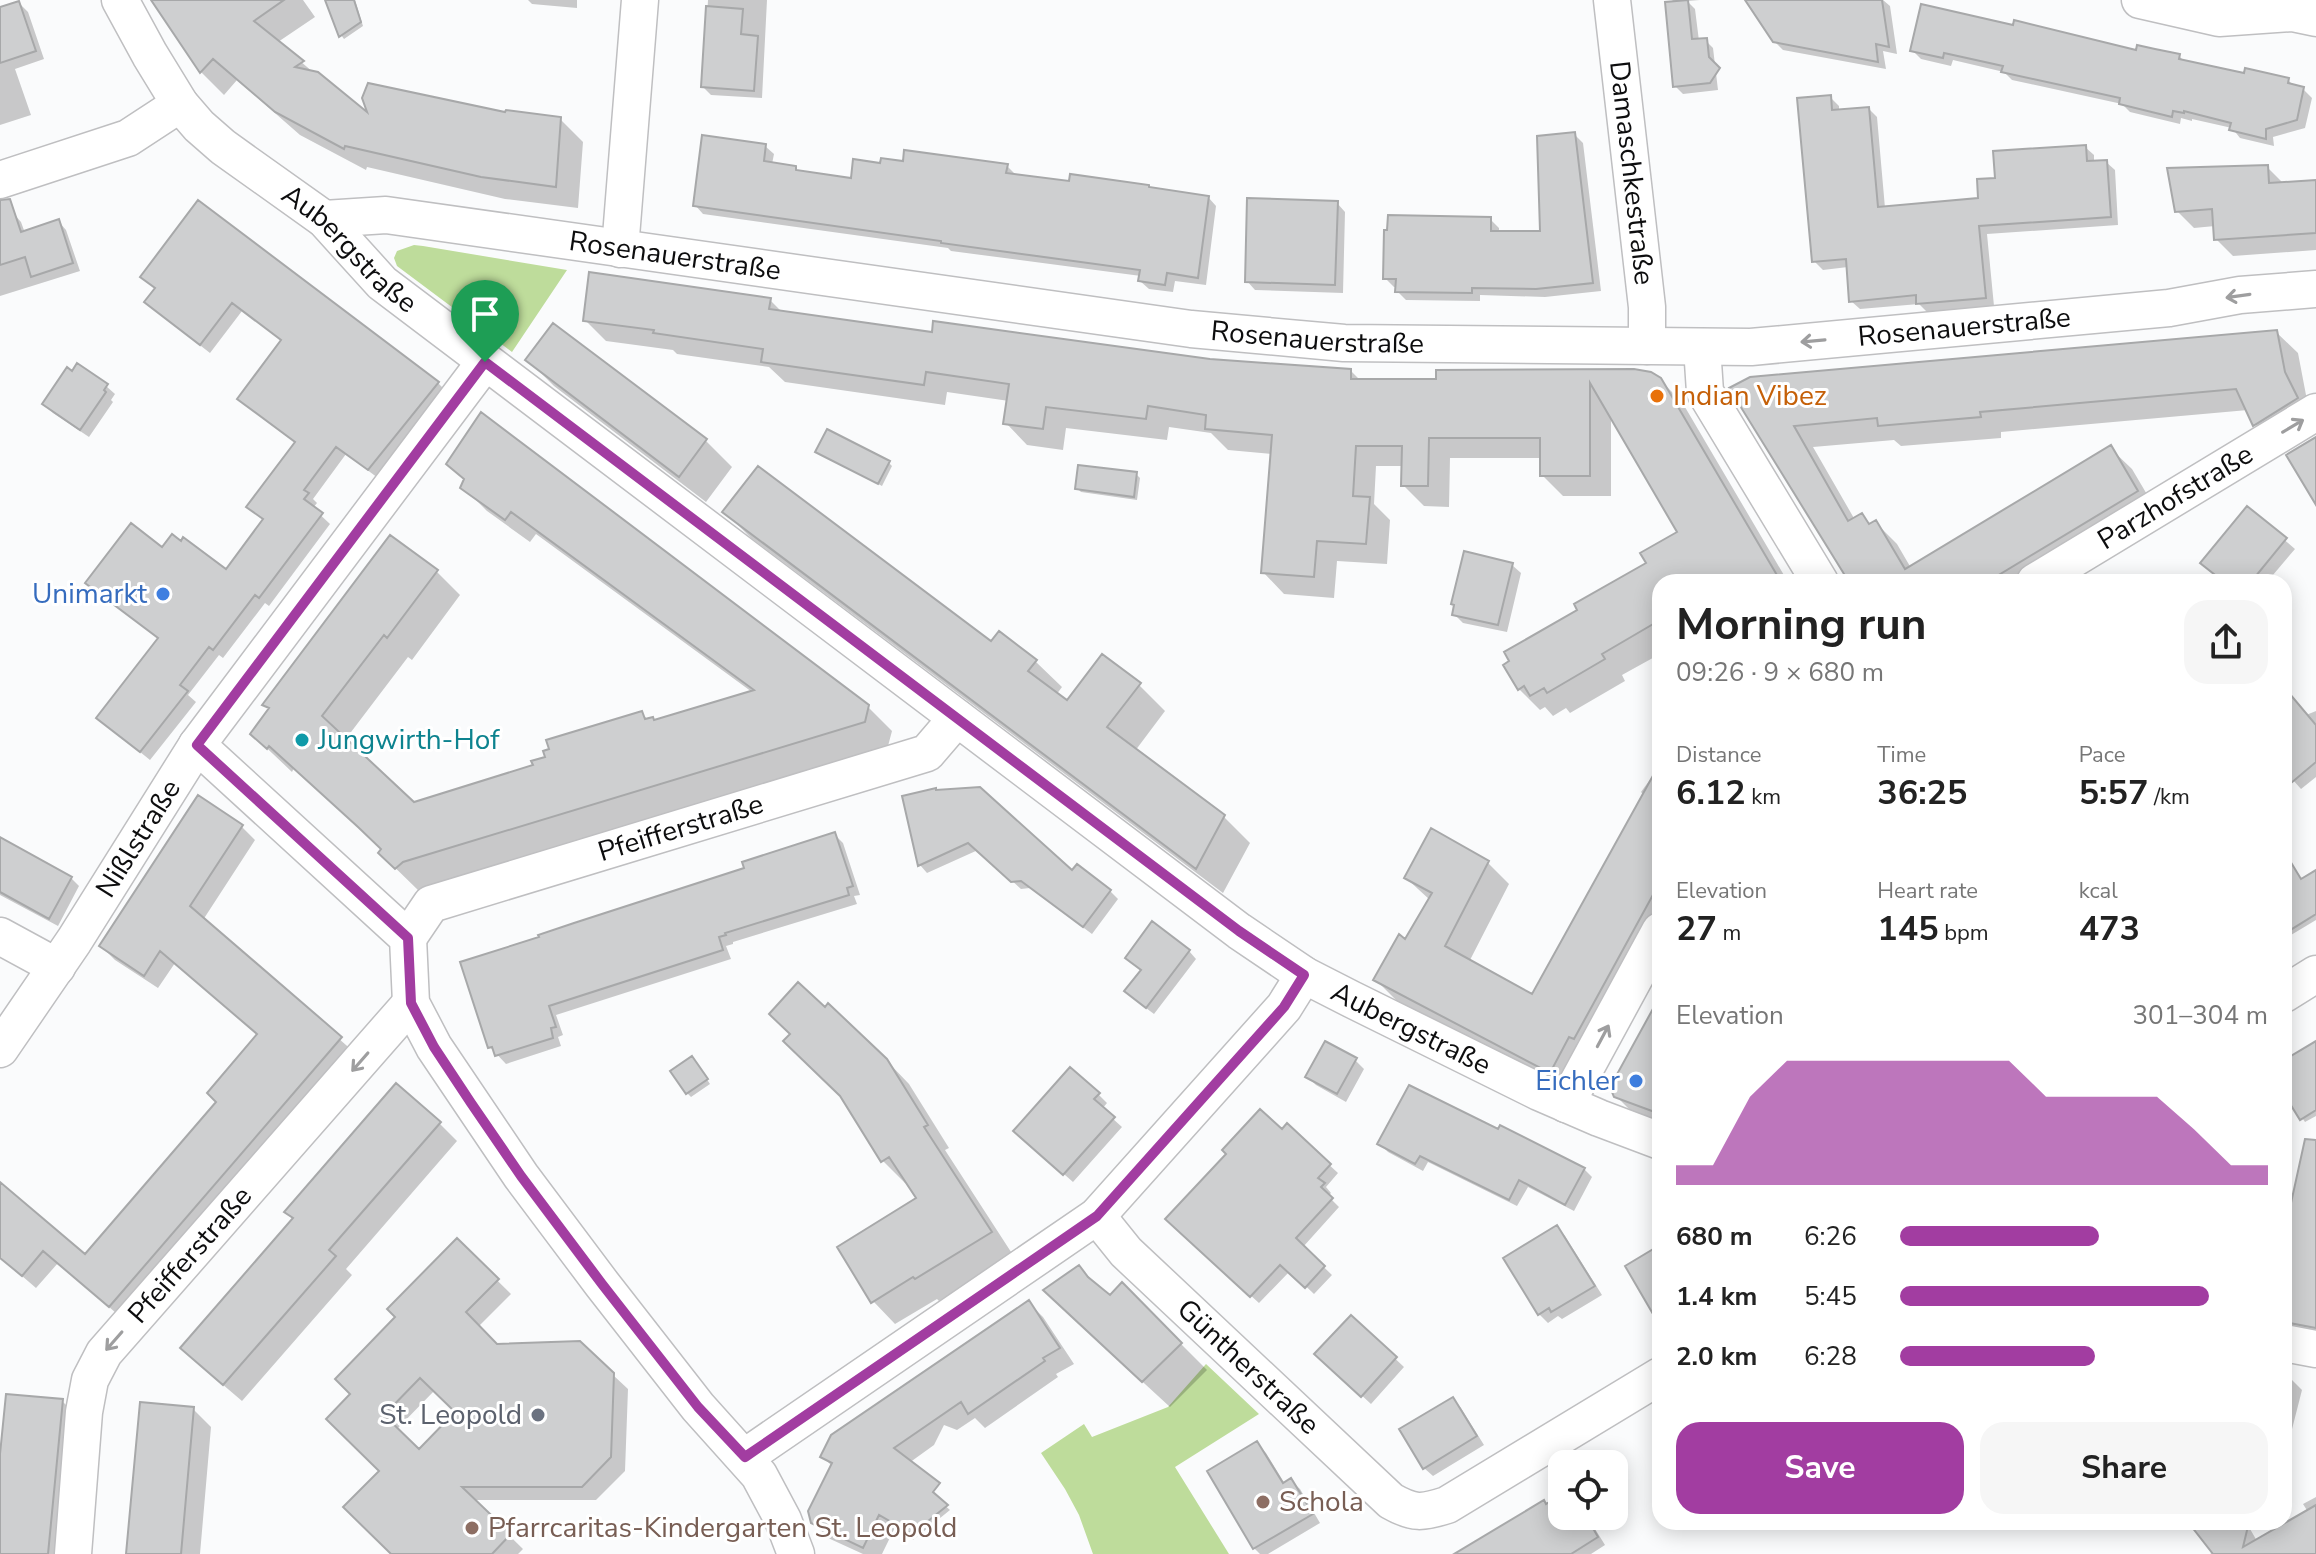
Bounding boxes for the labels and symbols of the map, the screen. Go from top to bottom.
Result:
street label: Damaschkestraße [1600,59,1663,287]
street label: Aubergstraße [274,176,425,322]
street label: Rosenauerstraße [567,222,783,290]
pin [451,280,519,362]
one-way arrow [2226,289,2252,304]
street label: Rosenauerstraße [1856,298,2072,356]
street label: Rosenauerstraße [1209,312,1424,363]
one-way arrow [1800,334,1827,349]
place label: Indian Vibez [1673,377,1827,415]
marker: Indian Vibez [1648,387,1666,405]
one-way arrow [2281,418,2304,434]
street label: Parzhofstraße [2090,435,2260,559]
place label: Unimarkt [32,575,147,613]
marker: Unimarkt [154,585,172,603]
place label: Jungwirth-Hof [317,721,500,759]
marker: Jungwirth-Hof [293,731,311,749]
street label: Nißlstraße [87,772,190,905]
street label: Pfeifferstraße [593,785,768,871]
street label: Aubergstraße [1325,973,1497,1084]
one-way arrow [1596,1024,1612,1048]
one-way arrow [351,1051,369,1071]
place label: Eichler [1535,1062,1620,1100]
marker: Eichler [1627,1072,1645,1090]
street label: Pfeifferstraße [120,1178,261,1332]
street label: Güntherstraße [1169,1291,1328,1443]
one-way arrow [105,1331,123,1351]
place label: St. Leopold [379,1396,522,1434]
marker: St. Leopold [529,1406,547,1424]
place label: Schola [1279,1483,1364,1521]
marker: Schola [1254,1493,1272,1511]
place label: Pfarrcaritas-Kindergarten St. Leopold [488,1509,957,1547]
marker: Pfarrcaritas-Kindergarten St. Leopold [463,1519,481,1537]

